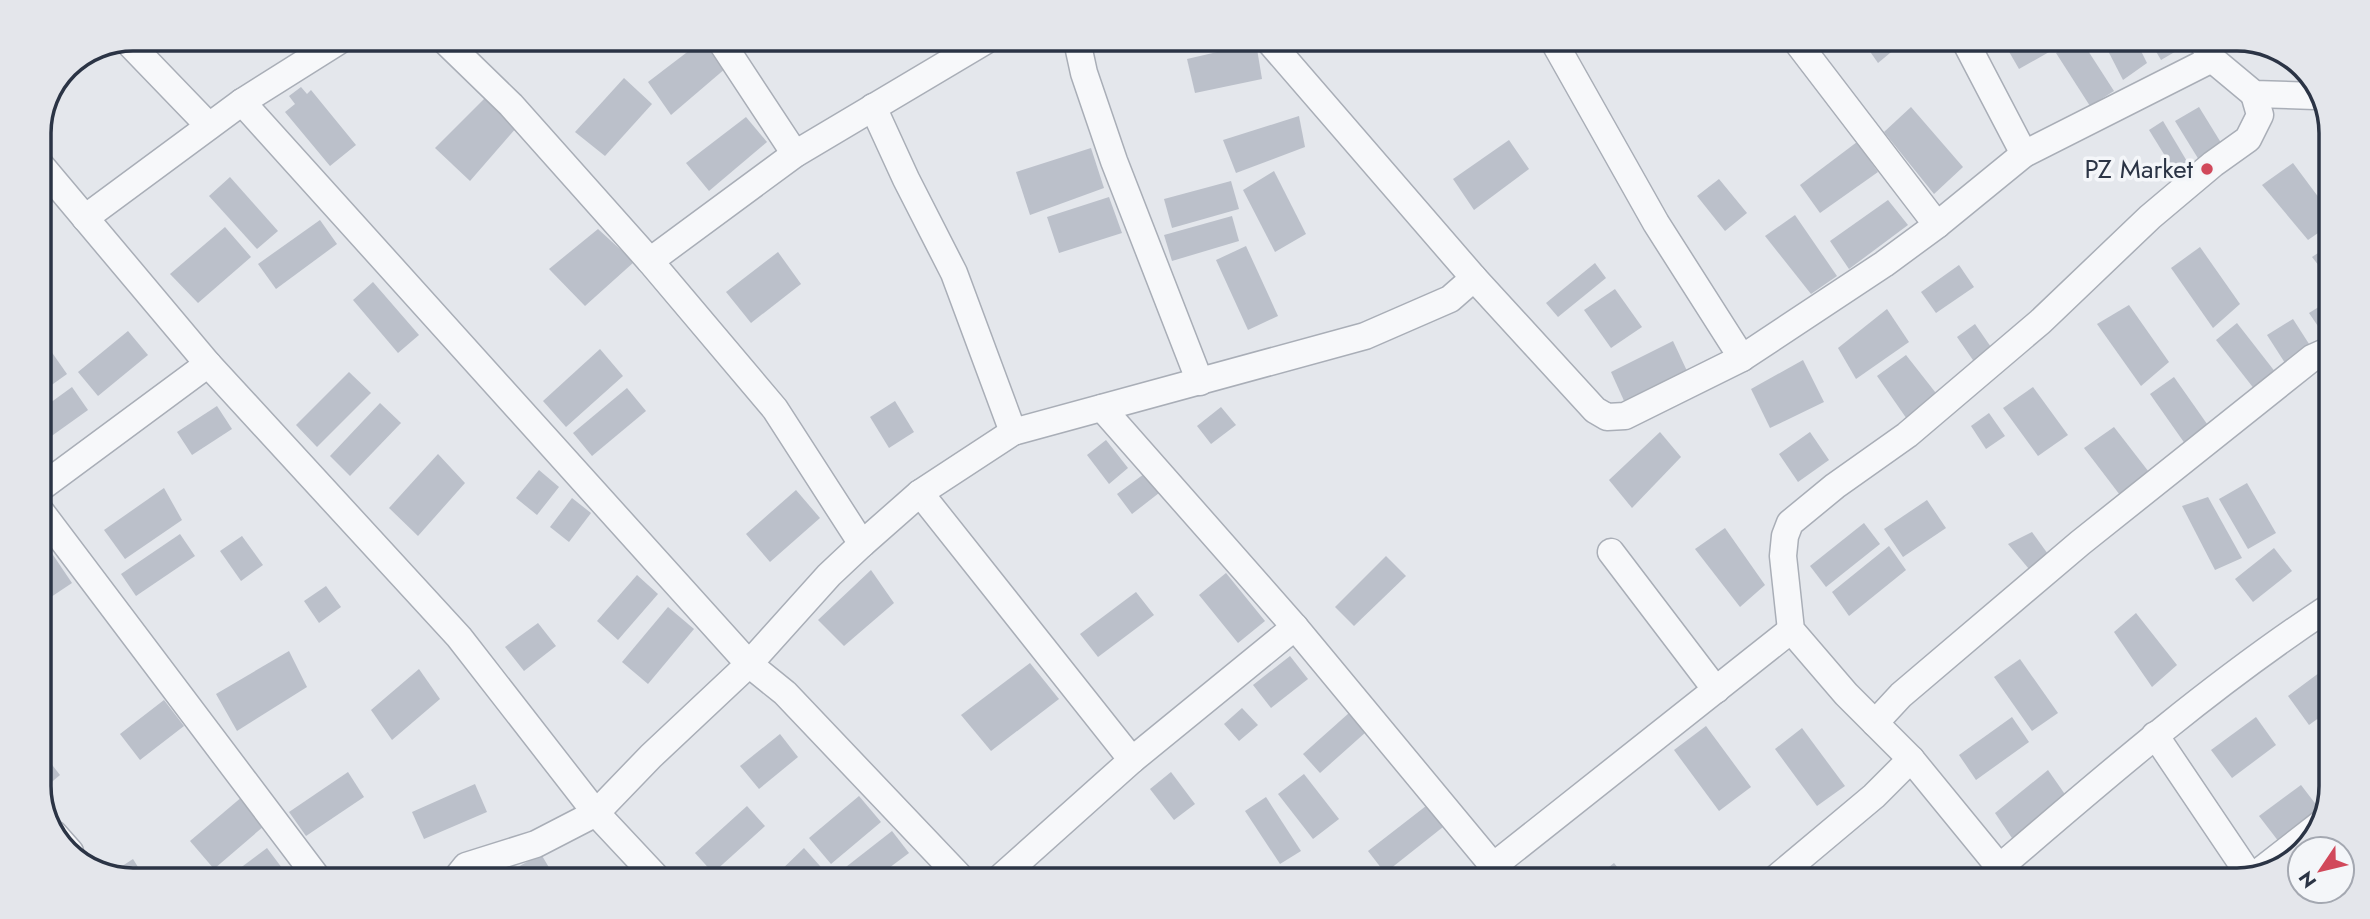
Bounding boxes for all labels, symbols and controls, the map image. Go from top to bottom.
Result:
place label: PZ Market [2084,150,2194,188]
marker: PZ Market [2199,161,2215,177]
north arrow [2286,835,2356,905]
text: N [2292,866,2323,893]

